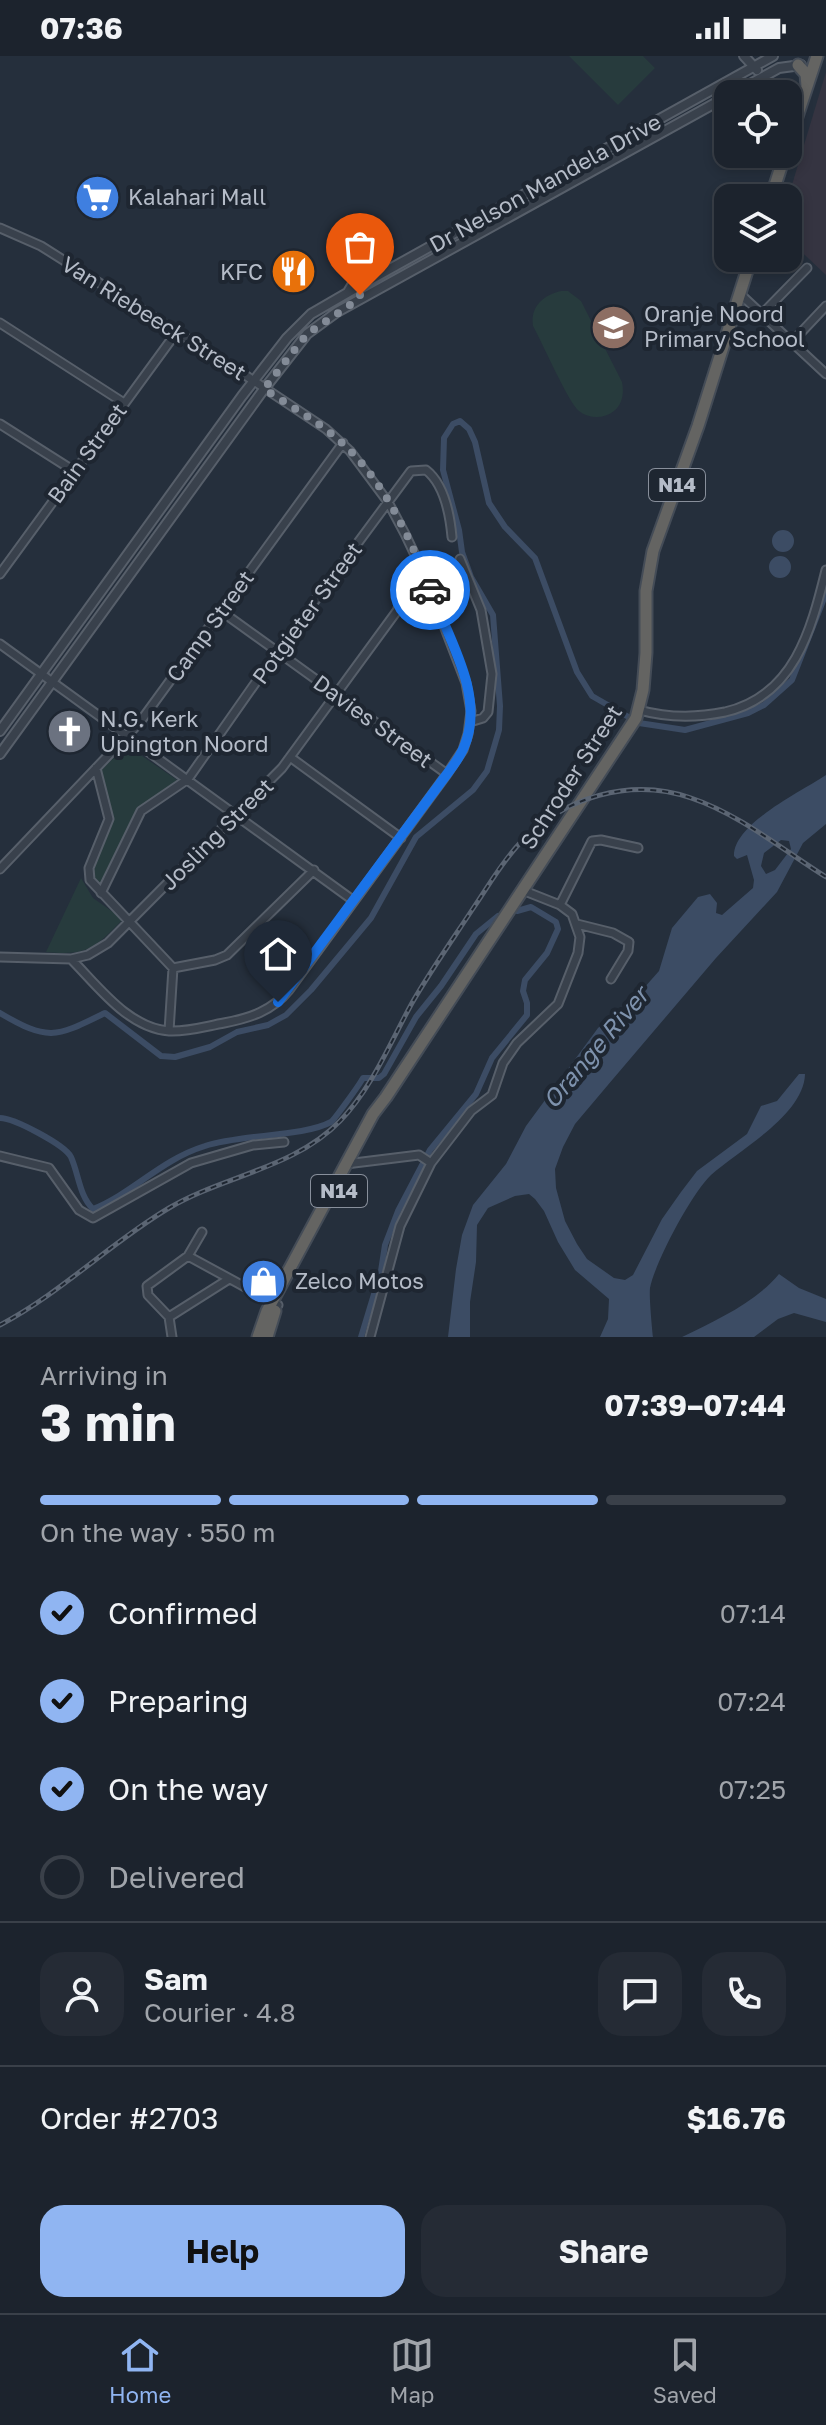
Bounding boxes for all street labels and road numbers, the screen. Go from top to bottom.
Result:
street label: Dr Nelson Mandela Drive [424,108,665,258]
street label: Van Riebeeck Street [57,250,252,385]
street label: Bain Street [41,397,132,508]
road number: N14 [649,469,705,501]
street label: Potgieter Street [246,536,367,689]
street label: Camp Street [160,565,259,687]
street label: Davies Street [308,668,438,773]
street label: Schroder Street [514,699,627,854]
street label: Josling Street [155,772,278,895]
road number: N14 [311,1175,367,1207]

